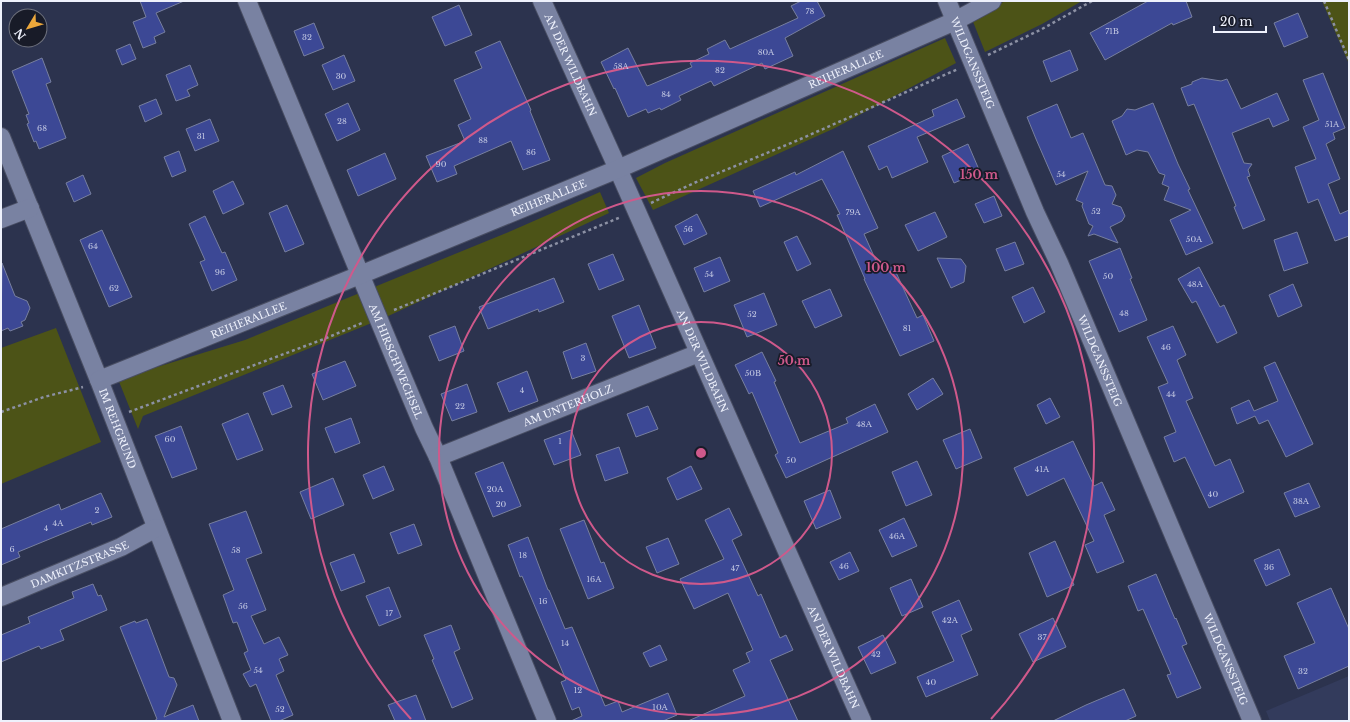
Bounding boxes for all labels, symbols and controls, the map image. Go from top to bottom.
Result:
house number: 78 [806,6,815,16]
north arrow [8,8,48,48]
scale bar [1214,8,1266,34]
street label: AN DER WILDBAHN [542,11,600,118]
street label: WILDGANSSTEIG [948,14,998,111]
text: 20 m [1220,14,1252,29]
text: N [11,25,29,43]
house number: 71B [1105,26,1119,36]
house number: 32 [302,32,312,42]
house number: 80A [758,47,775,57]
street label: REIHERALLEE [806,47,885,91]
house number: 58A [613,61,630,71]
house number: 82 [715,65,725,75]
house number: 30 [336,71,347,81]
house number: 84 [661,89,671,99]
house number: 28 [337,116,347,126]
house number: 51A [1325,119,1340,129]
house number: 68 [37,123,47,133]
house number: 31 [197,131,206,141]
house number: 88 [478,135,488,145]
house number: 86 [526,147,536,157]
house number: 90 [436,159,447,169]
text: 150 m [960,167,999,182]
house number: 54 [1056,169,1066,179]
street label: REIHERALLEE [509,176,588,219]
house number: 52 [1091,206,1101,216]
house number: 79A [845,207,861,217]
house number: 56 [683,224,693,234]
house number: 50A [1186,234,1203,244]
house number: 64 [88,241,98,251]
text: 100 m [866,260,907,275]
house number: 96 [215,267,225,277]
house number: 54 [704,269,714,279]
house number: 50 [1103,271,1113,281]
house number: 48A [1187,279,1204,289]
house number: 62 [109,283,119,293]
street label: REIHERALLEE [209,299,288,341]
street label: AM HIRSCHWECHSEL [366,301,426,422]
street label: AN DER WILDBAHN [674,306,731,414]
house number: 48 [1119,308,1129,318]
house number: 52 [747,309,757,319]
street label: WILDGANSSTEIG [1075,312,1125,409]
house number: 81 [903,323,912,333]
house number: 46 [1161,342,1171,352]
house number: 3 [581,353,586,363]
text: 50 m [778,353,811,368]
house number: 50B [745,368,761,378]
street label: AM UNTERHOLZ [520,381,615,429]
house number: 4 [520,385,525,395]
street label: IM REHGRUND [96,386,139,471]
house number: 44 [1166,389,1176,399]
house number: 22 [455,401,465,411]
house number: 48A [856,419,873,429]
house number: 60 [165,434,176,444]
house number: 1 [558,436,562,446]
centre of rings [694,446,708,460]
house number: 50 [786,455,796,465]
house number: 41A [1035,464,1050,474]
house number: 20A [487,484,504,494]
house number: 40 [1208,489,1218,499]
house number: 38A [1293,496,1310,506]
house number: 20 [496,499,507,509]
house number: 2 [95,505,100,515]
house number: 4A [53,518,64,528]
house number: 4 [44,523,49,533]
house number: 46A [889,531,906,541]
street label: DAMKITZSTRASSE [28,538,131,591]
house number: 6 [9,544,15,554]
house number: 58 [231,545,241,555]
house number: 18 [519,550,527,560]
house number: 46 [839,561,849,571]
house number: 36 [1264,562,1274,572]
house number: 47 [731,563,740,573]
house number: 16A [587,574,602,584]
house number: 16 [539,596,547,606]
house number: 56 [238,601,248,611]
street label: AN DER WILDBAHN [805,603,862,711]
house number: 17 [385,608,394,618]
street label: WILDGANSSTEIG [1201,611,1251,707]
house number: 42A [942,615,959,625]
house number: 37 [1038,632,1047,642]
house number: 14 [561,638,569,648]
house number: 42 [871,649,881,659]
house number: 54 [253,665,263,675]
house number: 32 [1298,666,1308,676]
house number: 40 [926,677,936,687]
house number: 12 [574,685,582,695]
house number: 10A [652,702,668,712]
house number: 52 [275,704,285,714]

